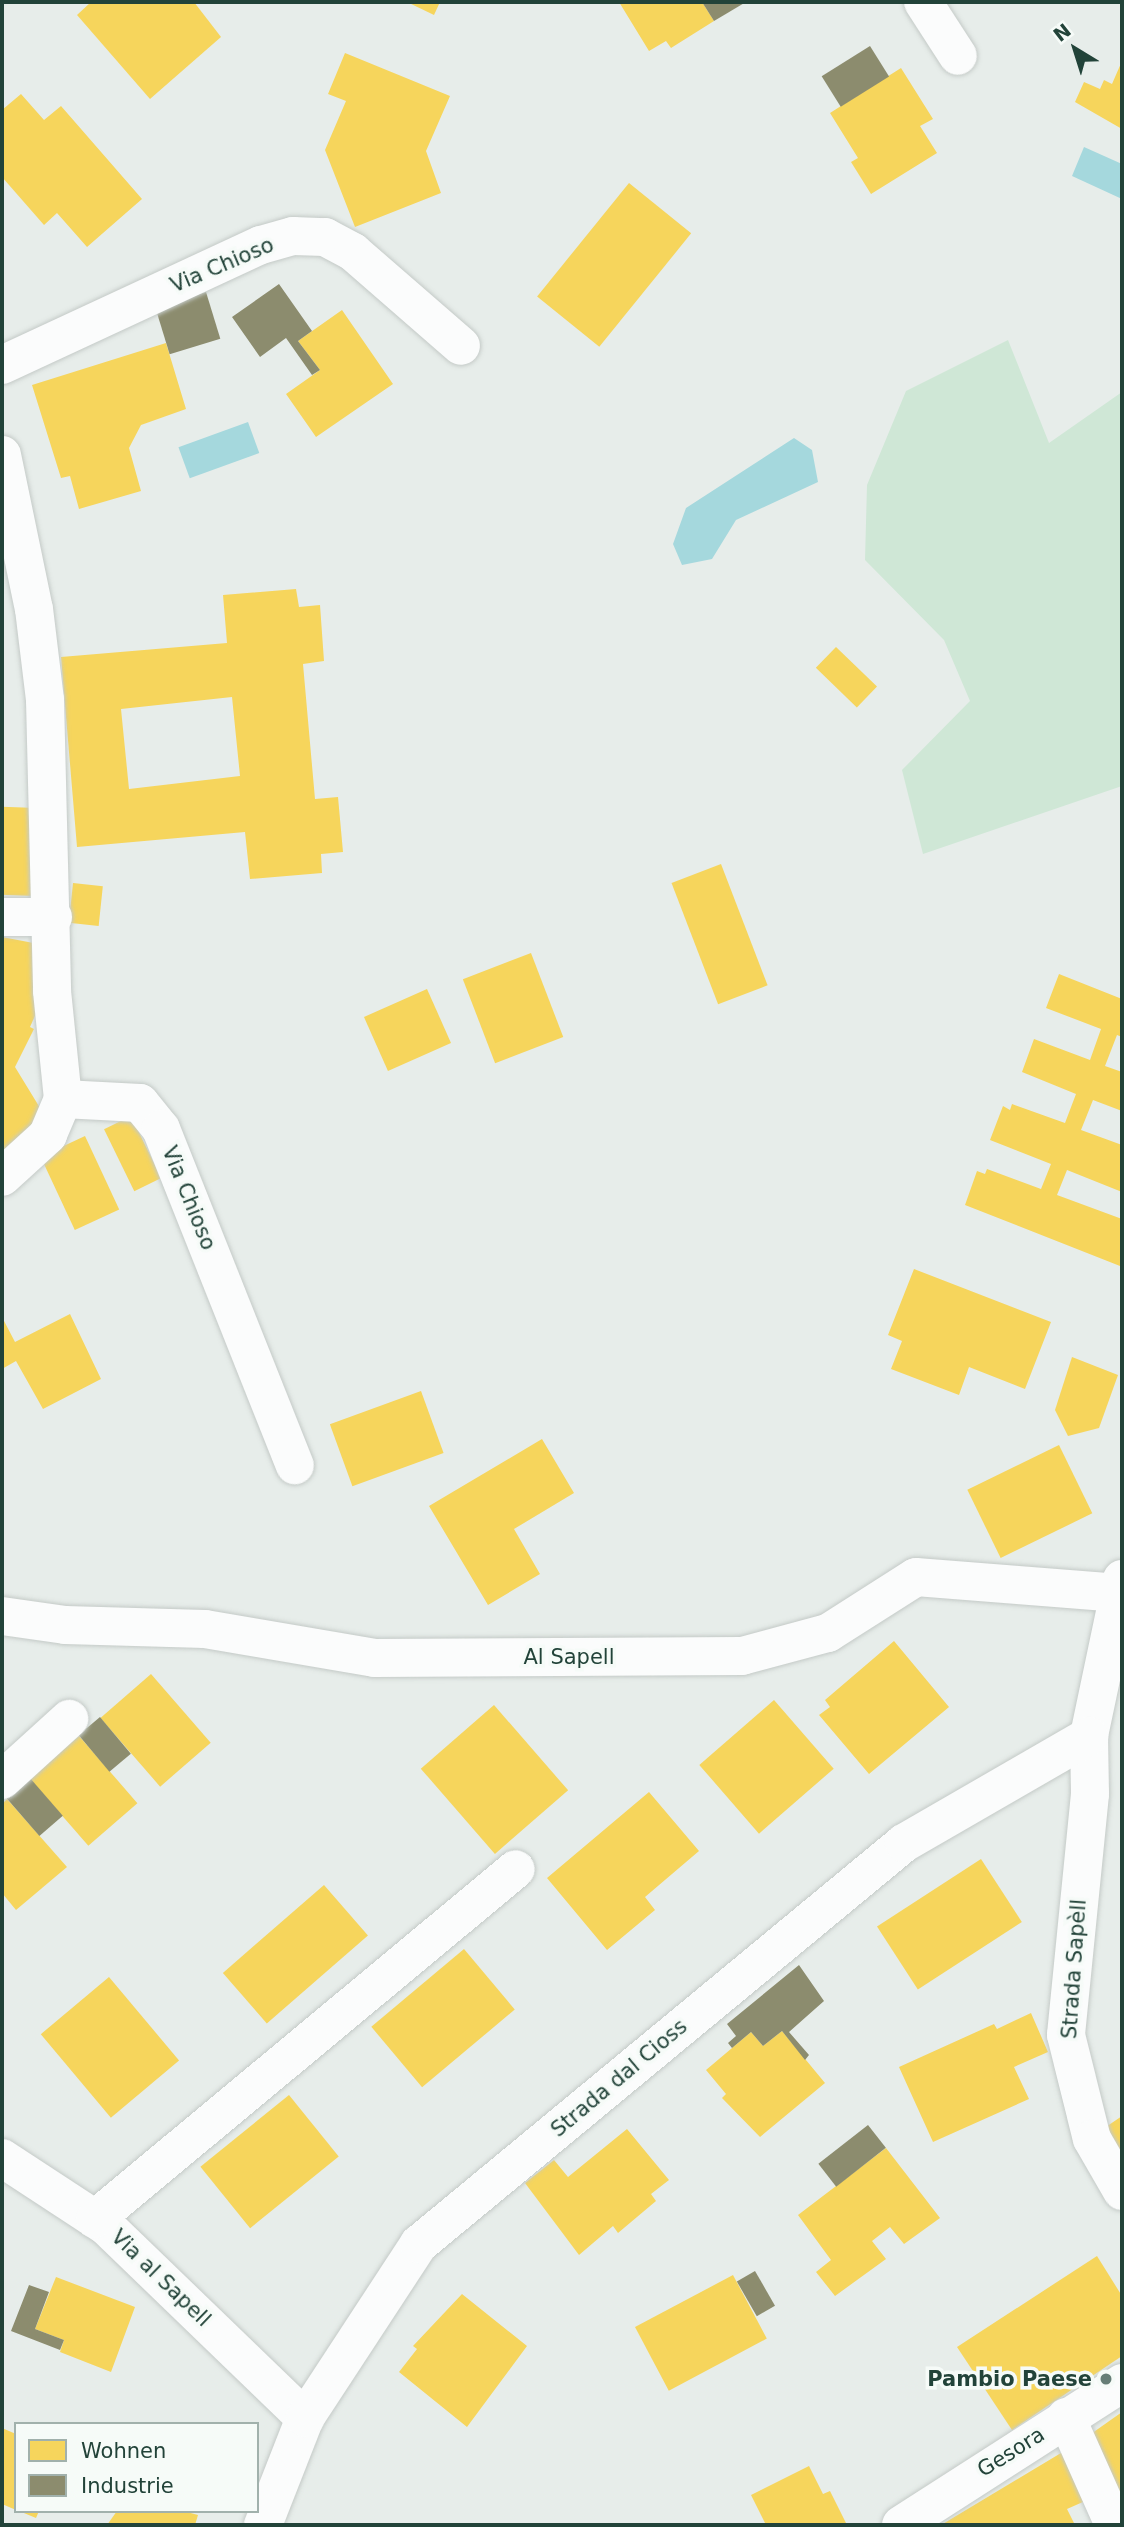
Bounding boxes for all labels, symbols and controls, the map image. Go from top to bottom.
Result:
north arrow [1040,14,1110,84]
text: N [1049,19,1075,46]
street label: Via Chioso [167,232,277,298]
street label: Via Chioso [157,1142,221,1254]
street label: Al Sapell [524,1644,614,1670]
street label: Strada Sapèll [1057,1898,1091,2040]
street label: Strada dal Cioss [546,2014,692,2142]
street label: Via al Sapell [106,2224,216,2332]
place label: Pambio Paese [927,2366,1092,2392]
marker: Pambio Paese [1098,2371,1114,2387]
legend [14,2422,259,2513]
street label: Gesora [973,2422,1049,2482]
text: Wohnen [81,2439,166,2463]
text: Industrie [81,2474,174,2498]

